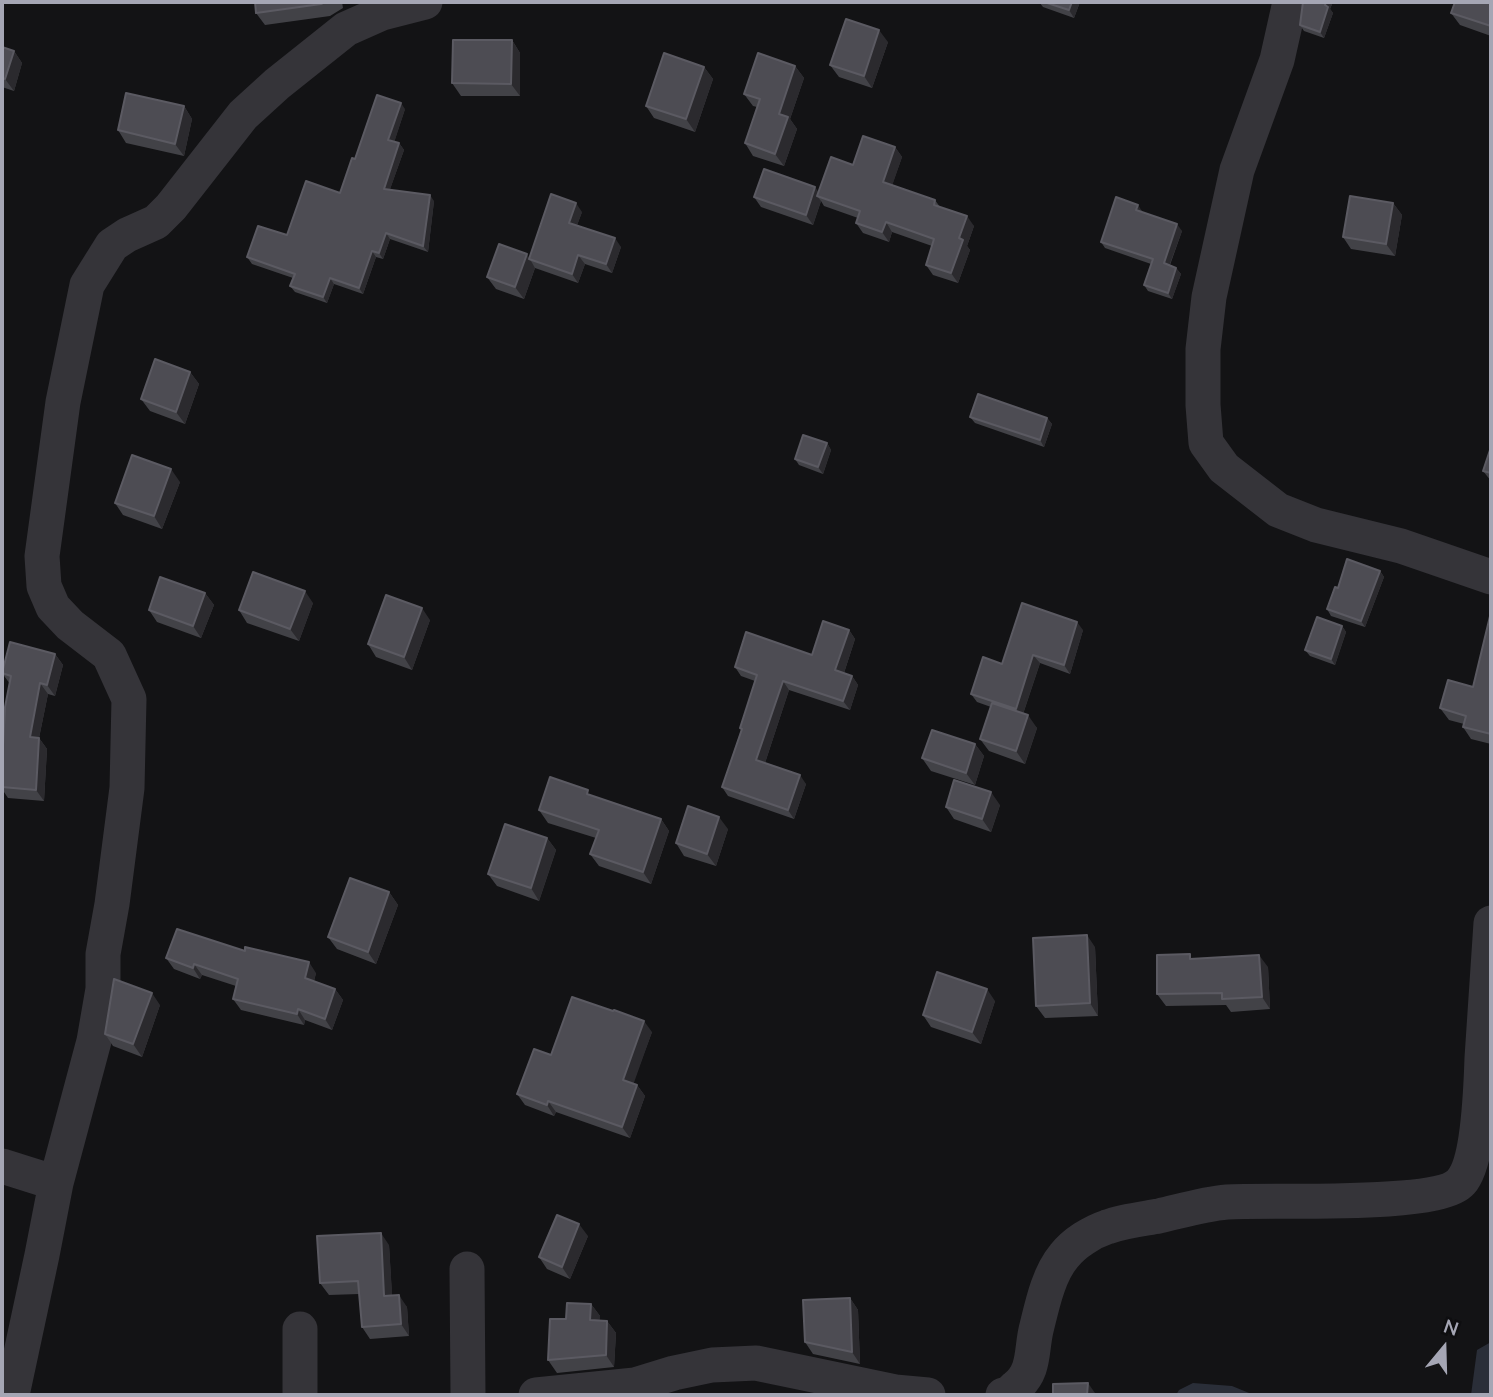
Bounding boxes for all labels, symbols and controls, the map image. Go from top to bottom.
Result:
north arrow [1409,1313,1479,1383]
text: N [1440,1314,1462,1343]

